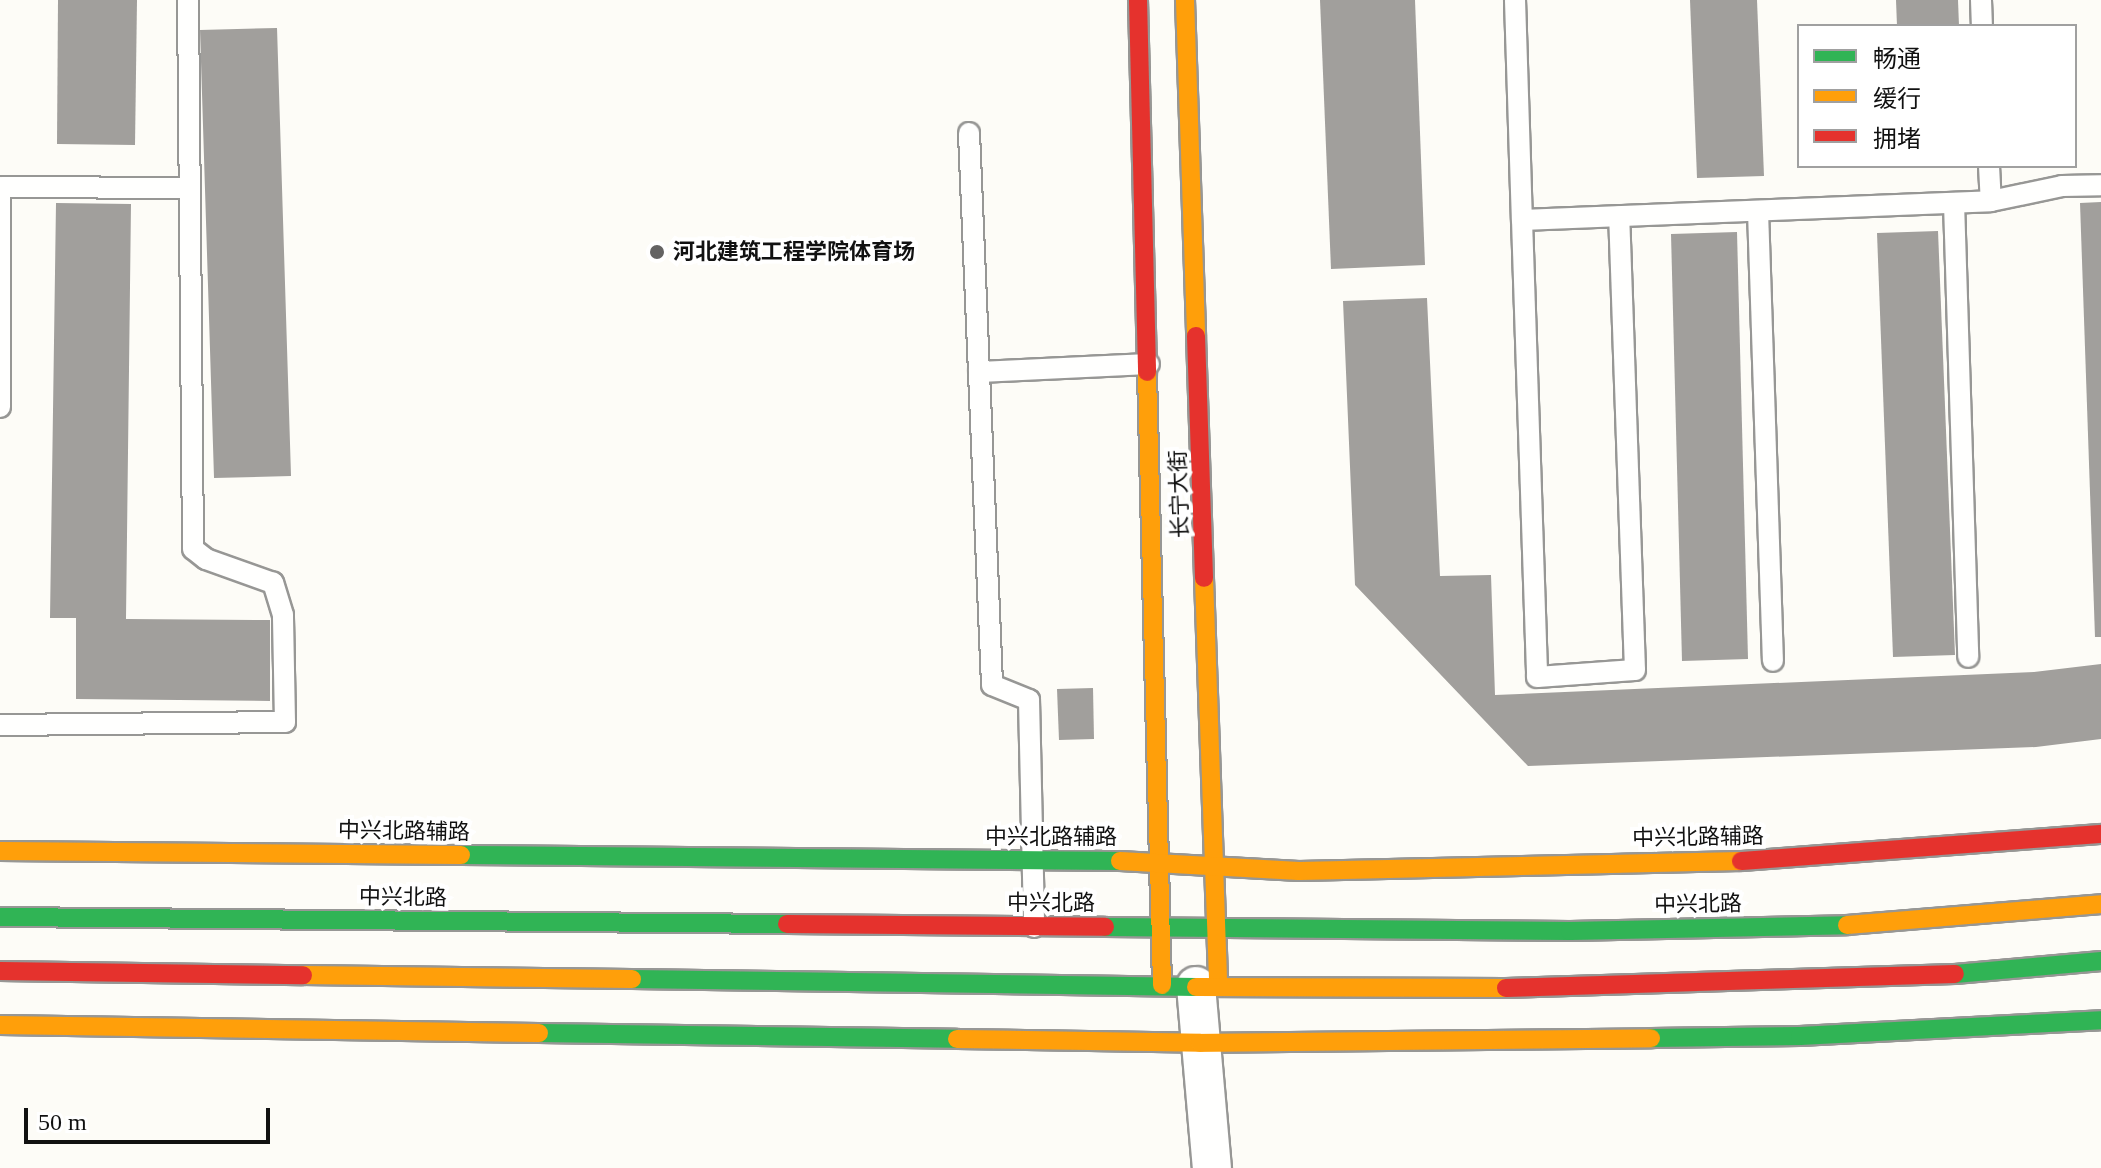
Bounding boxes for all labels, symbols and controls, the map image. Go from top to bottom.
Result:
legend [1797,24,2077,168]
text: 畅通 [1873,46,1921,72]
text: 缓行 [1873,86,1921,112]
text: 拥堵 [1873,126,1921,152]
place label: 河北建筑工程学院体育场 [673,239,915,265]
marker: 河北建筑工程学院体育场 [648,243,666,261]
street label: 长宁大街 [1164,450,1194,538]
street label: 中兴北路辅路 [338,817,470,845]
street label: 中兴北路辅路 [1632,823,1764,851]
street label: 中兴北路辅路 [985,824,1117,850]
street label: 中兴北路 [359,883,447,911]
street label: 中兴北路 [1007,890,1095,916]
street label: 中兴北路 [1654,890,1742,918]
scale bar [28,1092,274,1142]
text: 50 m [38,1109,87,1135]

